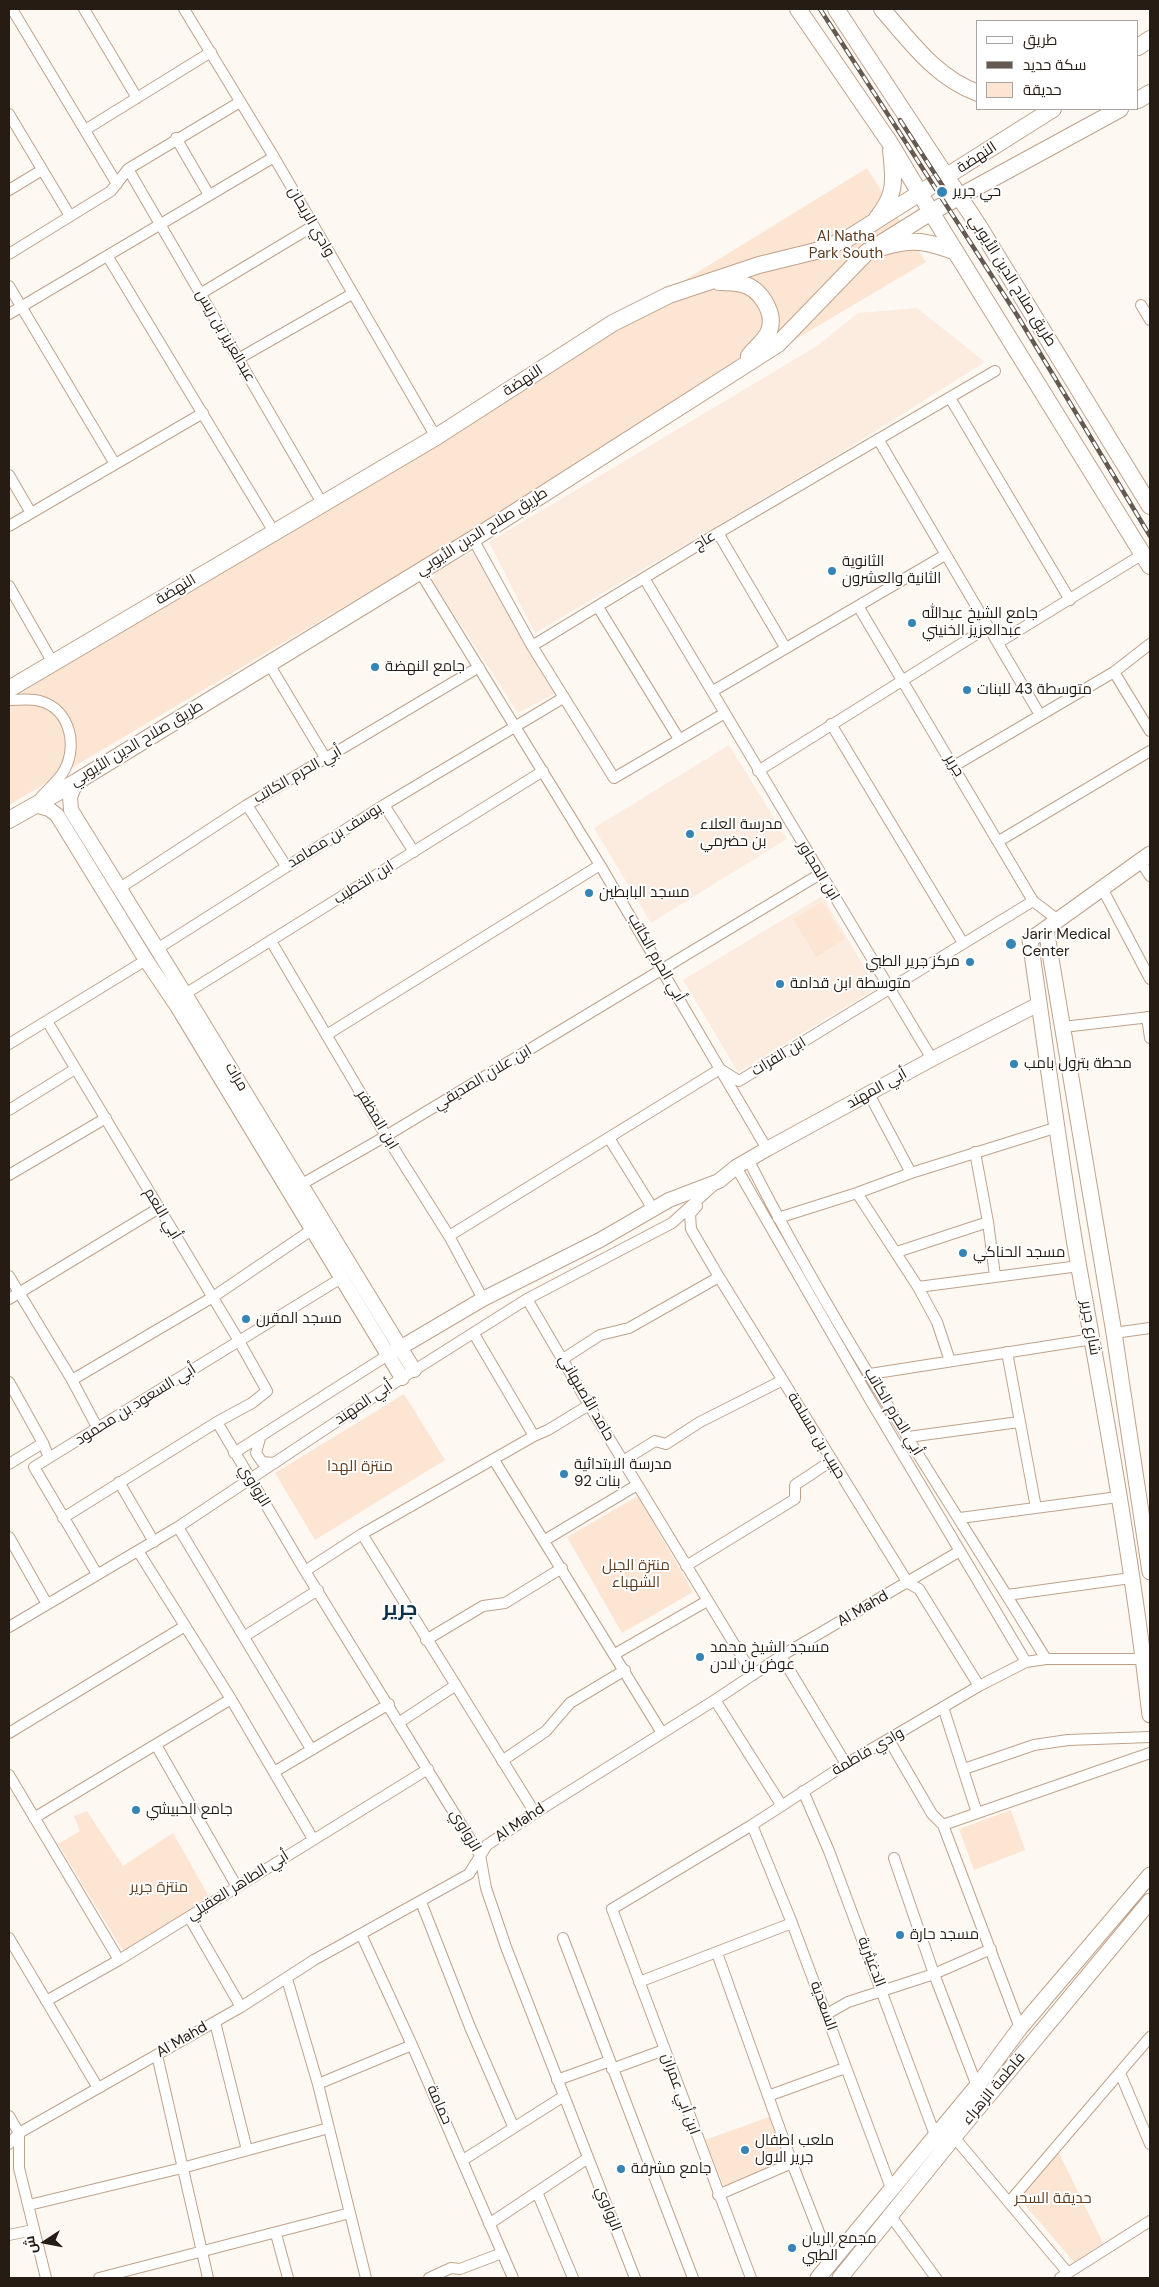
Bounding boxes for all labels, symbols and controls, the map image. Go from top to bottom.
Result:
legend [976,20,1139,110]
text: طريق [1023,30,1057,50]
text: سكة حديد [1023,55,1086,75]
text: حديقة [1023,80,1062,100]
street label: النهضة [954,138,1000,178]
place label: حي جرير [953,183,1001,201]
street label: وادي الريحان [284,184,338,260]
marker: حي جرير [935,185,949,199]
street label: طريق صلاح الدين الأيوبي [964,212,1060,350]
park label: Al Natha Park South [809,228,883,263]
street label: عبدالعزيز بن ريس [191,287,259,385]
street label: النهضة [500,361,546,401]
street label: طريق صلاح الدين الأيوبي [413,484,551,580]
street label: عاج [691,528,719,554]
place label: الثانوية الثانية والعشرون [842,553,941,588]
marker: الثانوية الثانية والعشرون [826,565,838,577]
street label: النهضة [153,571,199,609]
place label: جامع الشيخ عبدالله عبدالعزيز الخنيني [922,605,1038,640]
marker: جامع الشيخ عبدالله عبدالعزيز الخنيني [906,617,918,629]
place label: جامع النهضة [385,658,465,676]
marker: جامع النهضة [369,661,381,673]
place label: متوسطة 43 للبنات [977,681,1092,699]
marker: متوسطة 43 للبنات [961,684,973,696]
street label: طريق صلاح الدين الأيوبي [67,697,207,791]
street label: أبي الحرم الكاتب [251,742,345,808]
street label: جرير [940,752,968,780]
street label: يوسف بن مصامد [284,800,386,872]
place label: مدرسة العلاء بن حضرمي [700,816,783,851]
marker: مدرسة العلاء بن حضرمي [684,828,696,840]
street label: ابن المجاور [793,838,843,904]
street label: ابن الخطيب [331,857,397,909]
place label: مسجد البابطين [599,884,690,902]
marker: مسجد البابطين [583,887,595,899]
street label: أبي الحرم الكاتب [623,911,689,1005]
place label: Jarir Medical Center [1022,926,1111,961]
marker: Jarir Medical Center [1004,937,1018,951]
place label: مركز جرير الطبي [865,953,960,971]
marker: مركز جرير الطبي [964,956,976,968]
place label: متوسطة ابن قدامة [790,975,911,993]
marker: متوسطة ابن قدامة [774,978,786,990]
street label: ابن الفرات [748,1034,810,1080]
street label: ابن علان الصديقي [431,1042,535,1114]
place label: محطة بترول بامب [1024,1055,1132,1073]
marker: محطة بترول بامب [1008,1058,1020,1070]
street label: مرات [221,1060,251,1094]
street label: أبي المهند [844,1065,910,1113]
street label: ابن المظفر [352,1087,402,1153]
street label: أبي النعم [140,1185,184,1243]
place label: مسجد الحناكي [973,1244,1065,1262]
marker: مسجد الحناكي [957,1247,969,1259]
street label: شارع جرير [1076,1299,1104,1357]
place label: مسجد المقرن [256,1310,342,1328]
marker: مسجد المقرن [240,1313,252,1325]
street label: حامد الأصبهاني [554,1352,618,1444]
street label: أبي السعود بن محمود [72,1361,200,1449]
street label: أبي الحرم الكاتب [860,1365,926,1459]
street label: أبي المهند [332,1377,396,1429]
street label: حبيب بن مسلمة [783,1389,849,1483]
place label: مدرسة الابتدائية 92 بنات [574,1456,672,1491]
park label: منتزة الهدا [327,1458,393,1476]
street label: الزواوي [234,1461,274,1511]
marker: مدرسة الابتدائية 92 بنات [558,1468,570,1480]
park label: منتزة الجبل الشهباء [602,1557,670,1592]
street label: Al Mahd [834,1587,892,1631]
district label: جرير [383,1598,417,1622]
place label: مسجد الشيخ محمد عوض بن لادن [710,1639,829,1674]
marker: مسجد الشيخ محمد عوض بن لادن [694,1651,706,1663]
street label: وادي فاطمة [829,1724,907,1780]
street label: Al Mahd [492,1800,548,1846]
place label: جامع الحبيشي [146,1801,233,1819]
marker: جامع الحبيشي [130,1804,142,1816]
street label: الزواوي [446,1806,484,1856]
street label: أبي الطاهر العقيلي [184,1847,292,1925]
park label: منتزة جرير [130,1879,188,1897]
place label: مسجد حارة [910,1926,979,1944]
marker: مسجد حارة [894,1929,906,1941]
street label: الدغيثرية [853,1934,889,1990]
street label: السعدية [806,1979,840,2033]
street label: Al Mahd [153,2018,211,2062]
street label: فاطمة الزهراء [959,2049,1029,2129]
street label: ابن أبي عمران [657,2051,703,2137]
street label: حمامة [422,2083,456,2127]
place label: ملعب اطفال جرير الاول [755,2132,834,2167]
marker: ملعب اطفال جرير الاول [739,2144,751,2156]
place label: جامع مشرفة [631,2160,711,2178]
marker: جامع مشرفة [615,2163,627,2175]
street label: الزواوي [591,2184,625,2234]
park label: حديقة السحر [1014,2190,1092,2208]
north arrow [20,2217,70,2267]
place label: مجمع الريان الطبي [802,2230,877,2265]
text: ش [20,2234,41,2255]
marker: مجمع الريان الطبي [786,2242,798,2254]

